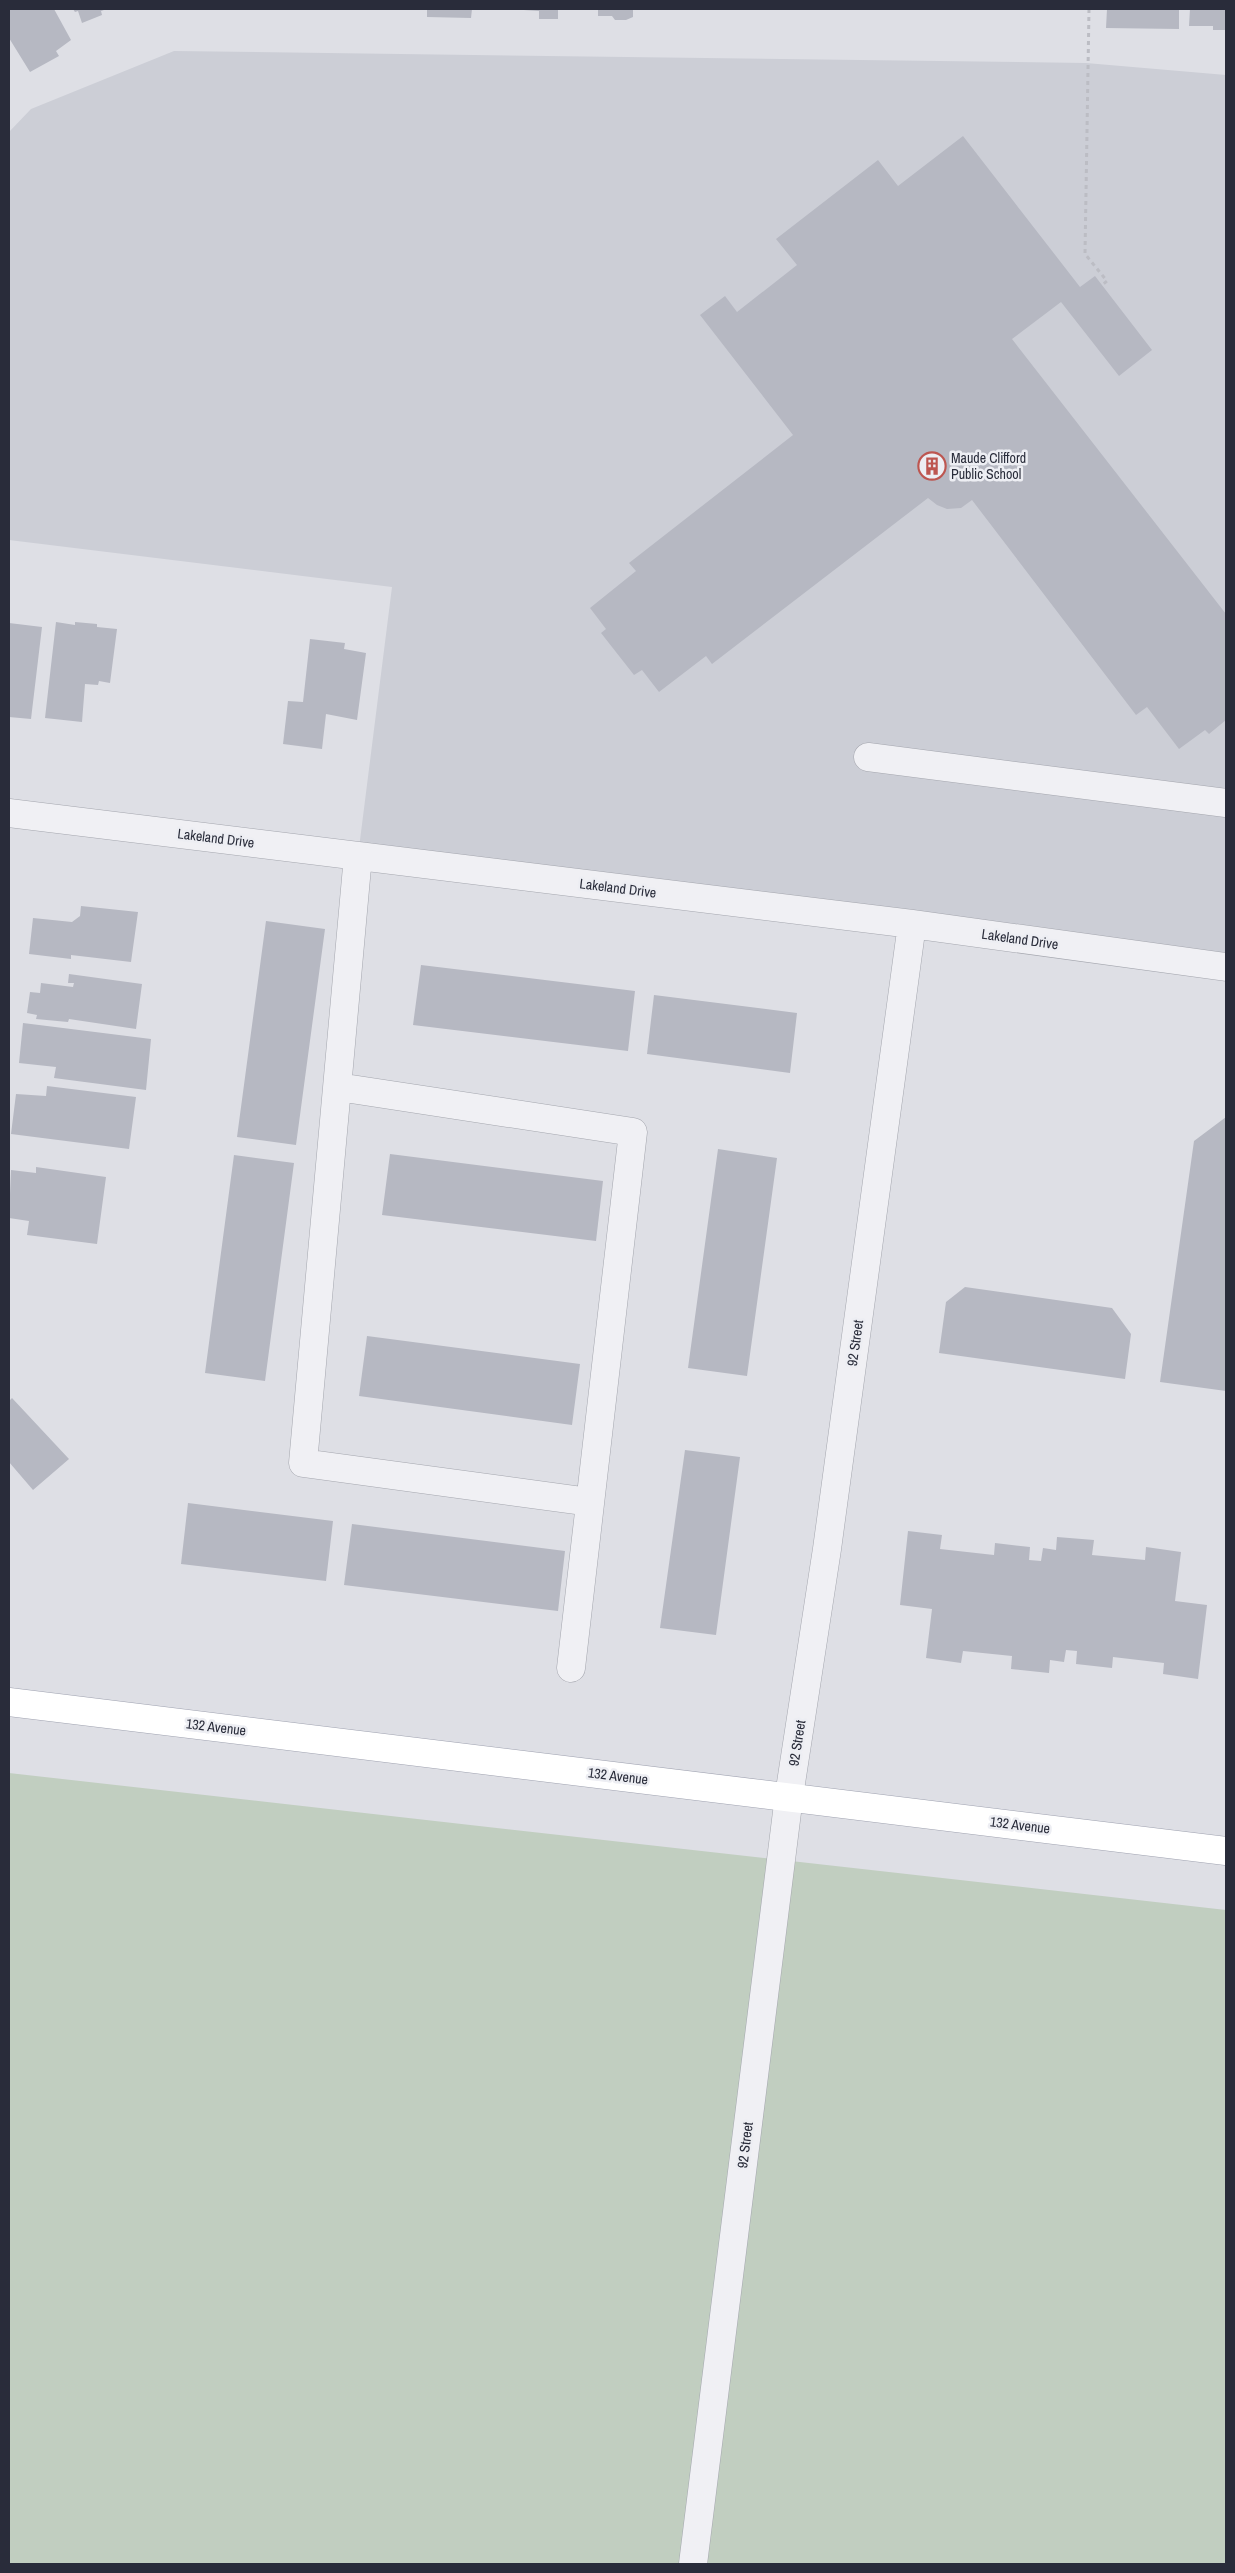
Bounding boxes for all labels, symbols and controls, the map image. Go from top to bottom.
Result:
place label: Maude Clifford Public School [951,449,1026,483]
building icon: Maude Clifford Public School [917,451,947,481]
street label: Lakeland Drive [177,824,255,852]
street label: Lakeland Drive [579,874,657,902]
street label: Lakeland Drive [981,925,1059,953]
street label: 92 Street [843,1319,867,1367]
street label: 132 Avenue [185,1714,247,1740]
street label: 92 Street [784,1719,810,1767]
street label: 132 Avenue [587,1763,649,1789]
street label: 132 Avenue [989,1812,1051,1838]
street label: 92 Street [733,2121,757,2169]

